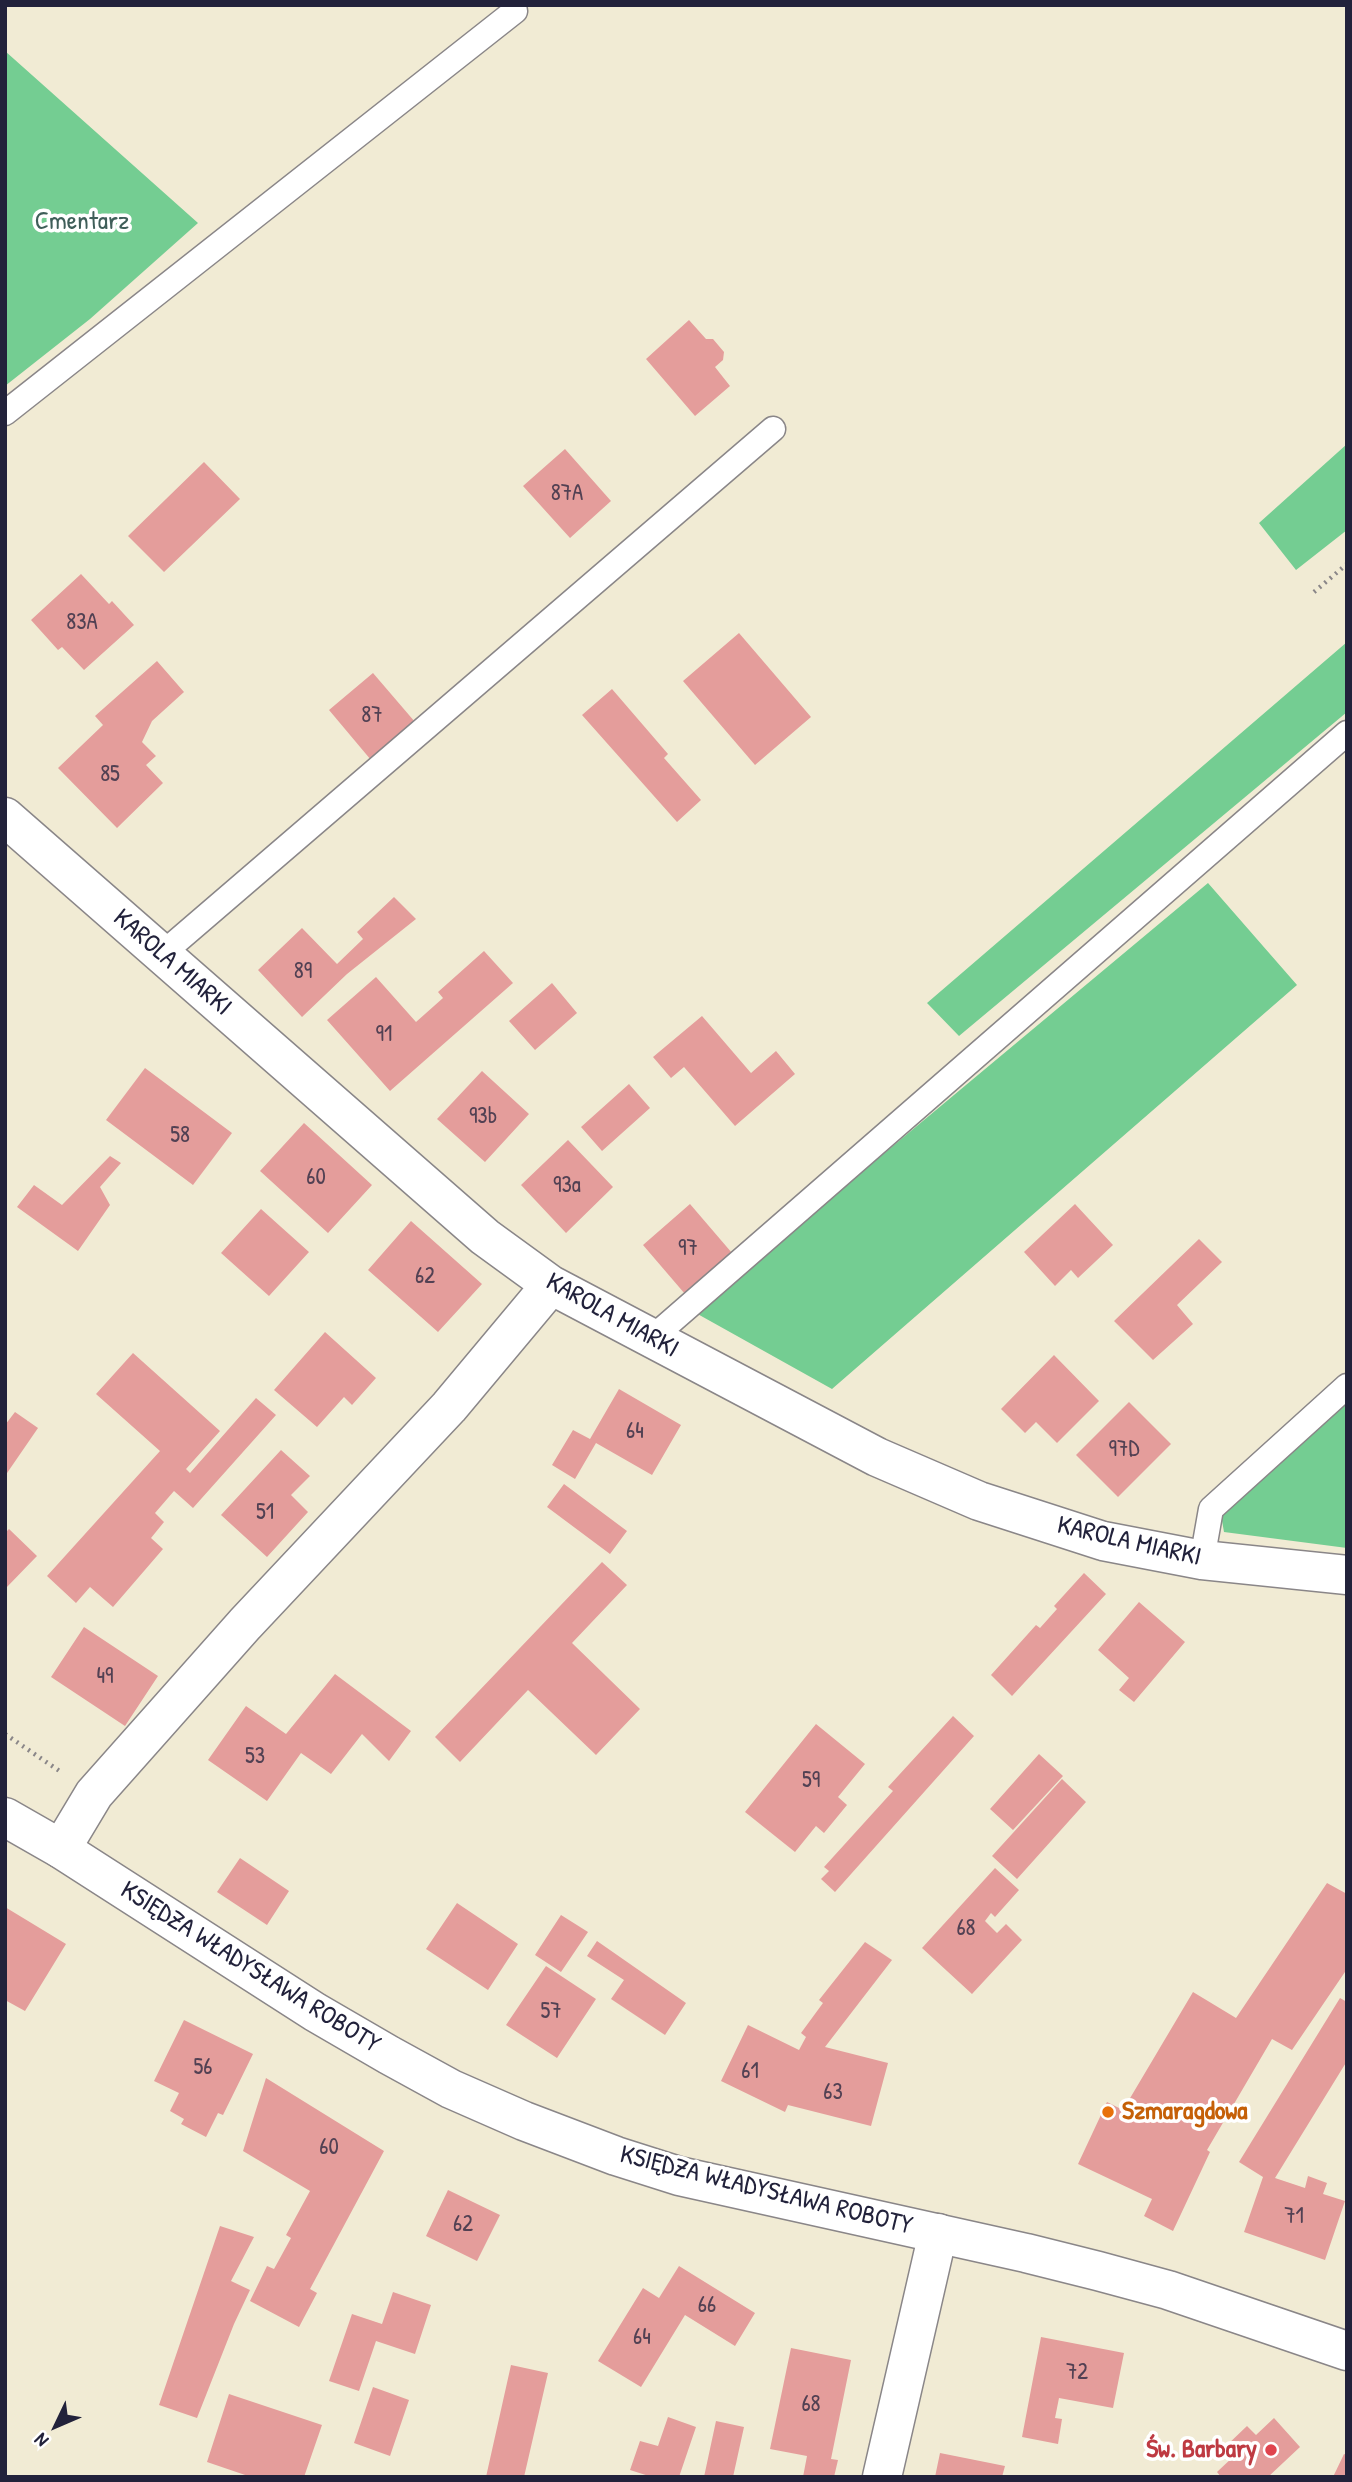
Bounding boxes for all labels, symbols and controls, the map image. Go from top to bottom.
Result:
park label: Cmentarz [35,206,129,238]
house number: 87A [551,480,583,508]
house number: 83A [66,609,98,637]
house number: 87 [361,702,383,730]
house number: 85 [100,761,120,789]
street label: KAROLA MIARKI [106,903,238,1023]
house number: 89 [294,958,312,986]
house number: 91 [376,1021,392,1049]
house number: 93b [469,1103,497,1131]
house number: 58 [170,1122,190,1150]
house number: 60 [306,1164,326,1192]
house number: 93a [553,1172,581,1200]
house number: 97 [678,1235,698,1263]
house number: 62 [415,1263,435,1291]
street label: KAROLA MIARKI [540,1267,684,1365]
house number: 64 [626,1418,644,1446]
house number: 97D [1109,1436,1139,1464]
house number: 51 [256,1499,274,1527]
street label: KAROLA MIARKI [1054,1510,1204,1574]
house number: 49 [96,1663,114,1691]
house number: 53 [245,1743,265,1771]
house number: 59 [802,1767,820,1795]
street label: KSIĘDZA WŁADYSŁAWA ROBOTY [114,1875,386,2061]
house number: 68 [956,1915,976,1943]
house number: 57 [540,1998,562,2026]
house number: 56 [194,2054,212,2082]
house number: 61 [741,2058,759,2086]
house number: 63 [823,2079,843,2107]
place label: Szmaragdowa [1122,2096,1248,2128]
marker: Szmaragdowa [1100,2104,1116,2120]
house number: 60 [319,2134,339,2162]
street label: KSIĘDZA WŁADYSŁAWA ROBOTY [617,2140,915,2242]
house number: 71 [1284,2203,1304,2231]
house number: 62 [453,2211,473,2239]
house number: 66 [698,2292,716,2320]
house number: 64 [633,2324,651,2352]
house number: 72 [1066,2359,1088,2387]
north arrow [21,2391,91,2461]
house number: 68 [801,2391,821,2419]
text: N [28,2428,54,2453]
place label: Św. Barbary [1146,2434,1257,2466]
marker: Św. Barbary [1263,2442,1279,2458]

